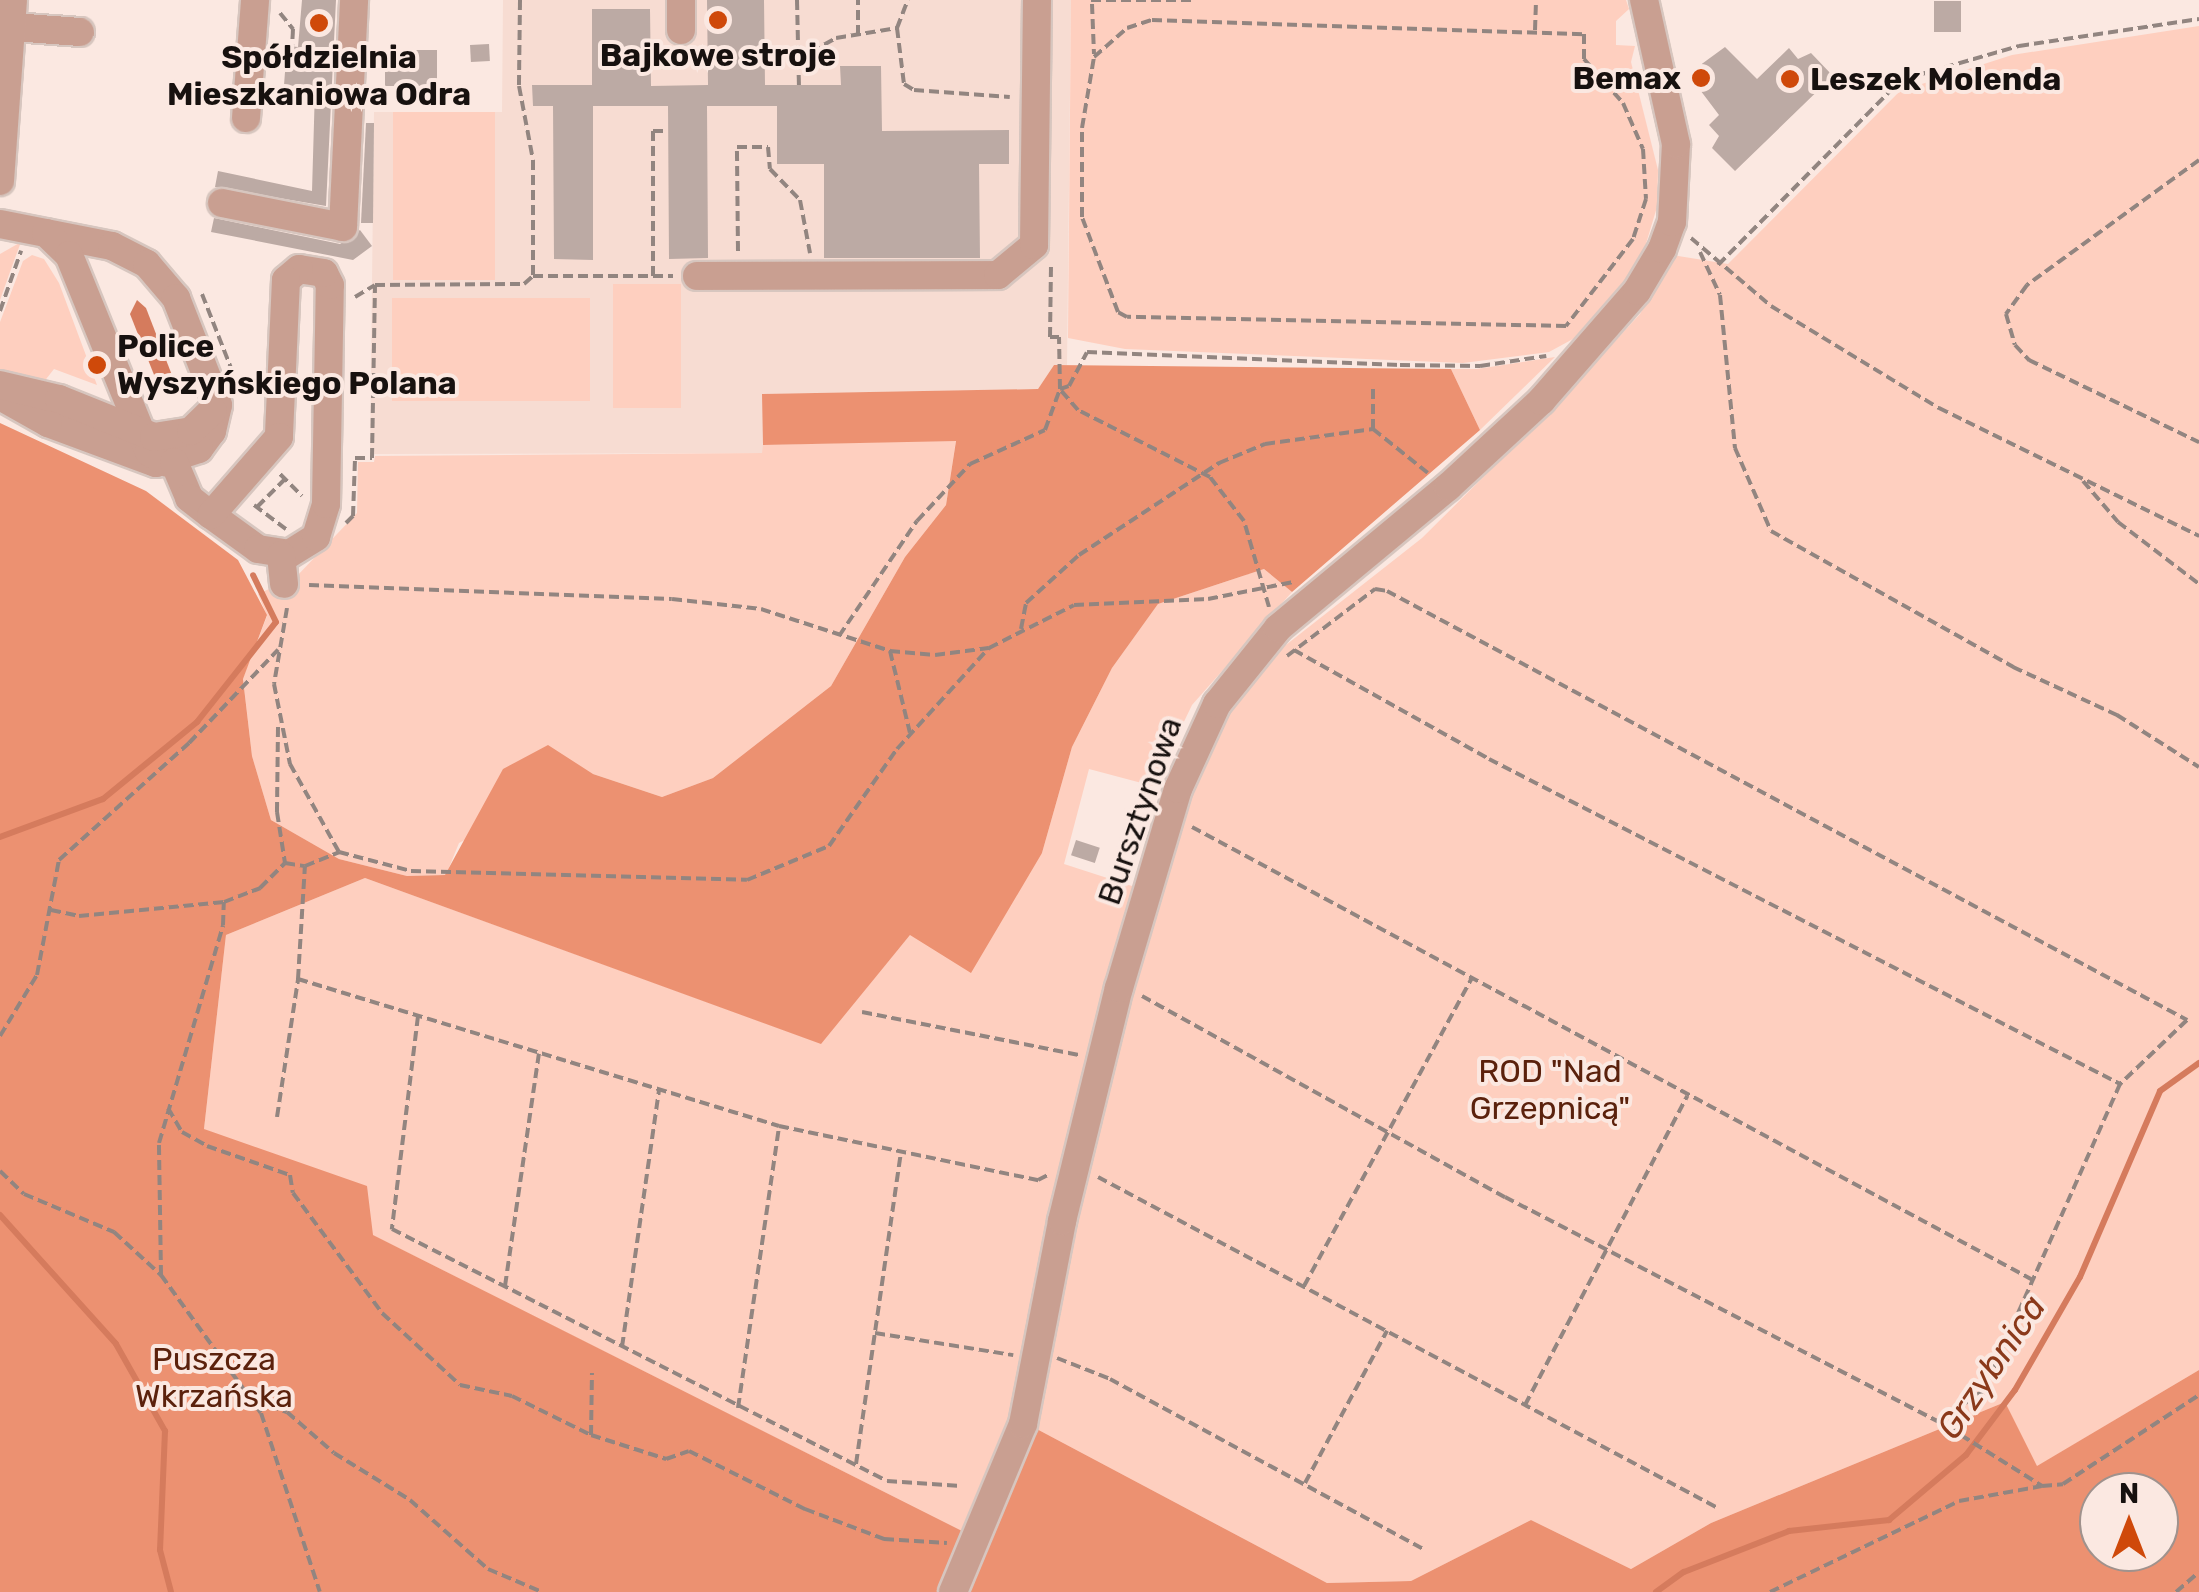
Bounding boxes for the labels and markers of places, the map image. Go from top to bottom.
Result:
marker: Bajkowe stroje [707,9,729,31]
marker: Spółdzielnia Mieszkaniowa Odra [308,12,330,34]
place label: Bajkowe stroje [600,36,836,74]
place label: Spółdzielnia Mieszkaniowa Odra [167,39,471,114]
place label: Bemax [1572,59,1681,97]
place label: Leszek Molenda [1810,60,2062,98]
marker: Bemax [1690,67,1712,89]
marker: Leszek Molenda [1779,68,1801,90]
place label: Police Wyszyńskiego Polana [117,328,457,403]
marker: Police Wyszyńskiego Polana [86,354,108,376]

